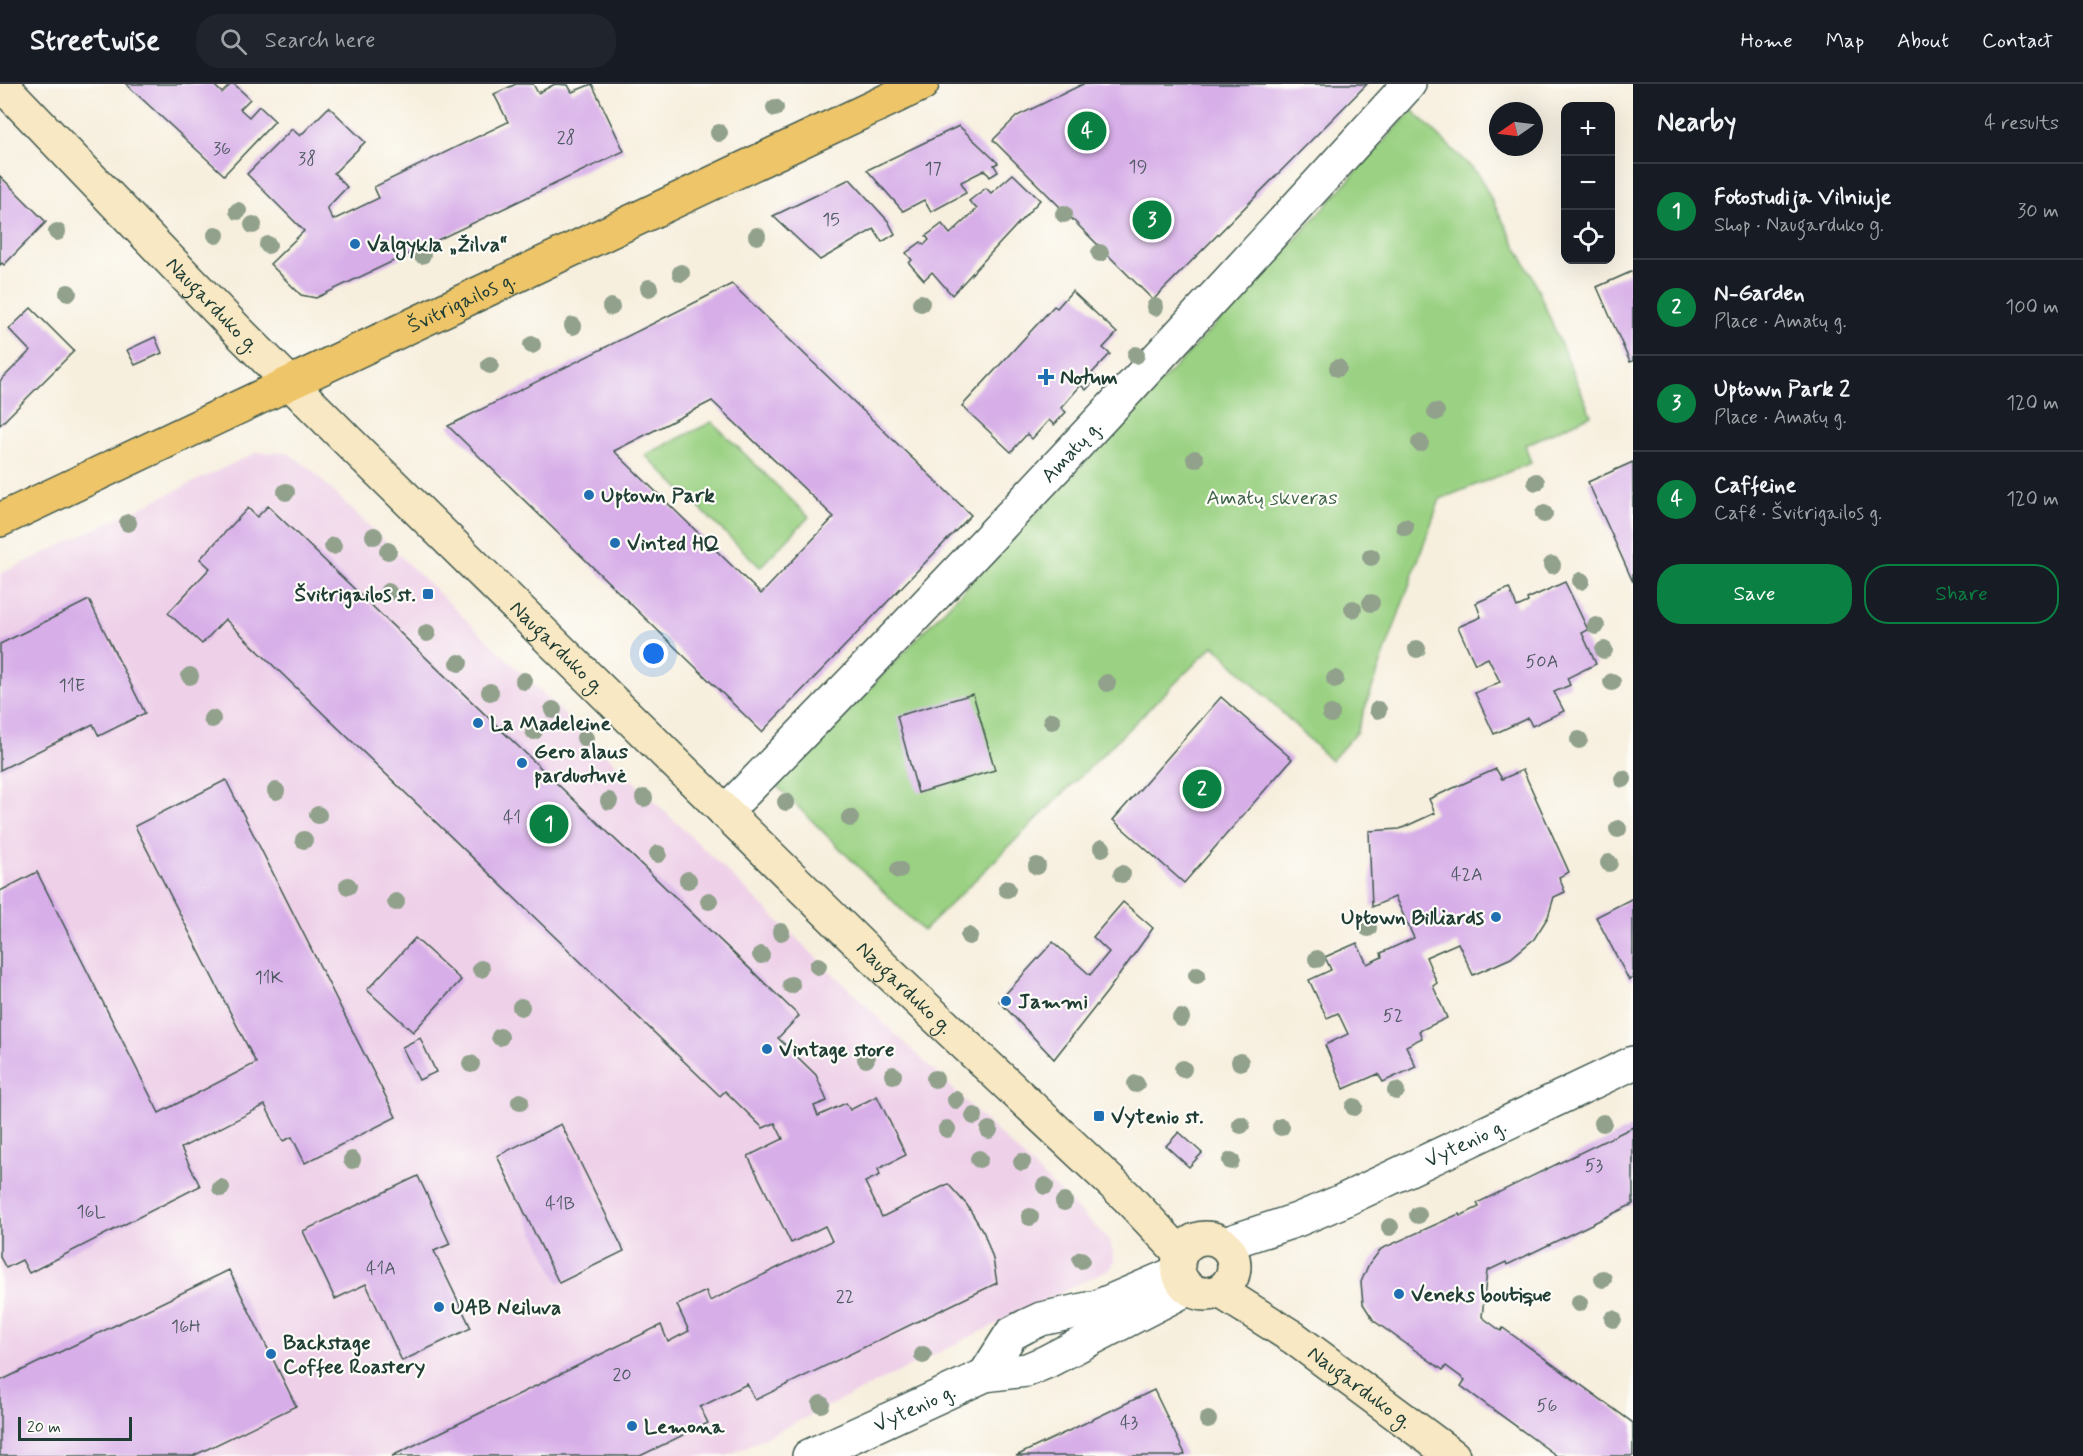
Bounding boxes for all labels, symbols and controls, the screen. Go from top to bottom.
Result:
search box [196,14,616,68]
text: Streetwise [30,23,160,60]
icon: search [217,25,250,58]
text: Search here [265,27,375,55]
text: Home [1741,27,1793,55]
text: Map [1826,27,1864,55]
text: About [1897,27,1949,55]
text: Contact [1982,27,2053,55]
north arrow [1489,102,1543,156]
map controls [1561,102,1615,264]
button: + [1561,102,1615,156]
text: Nearby [1657,106,1736,140]
pin: 4 [1068,108,1106,154]
text: 4 results [1984,110,2059,137]
house number: 28 [557,126,575,150]
house number: 36 [213,137,231,161]
house number: 38 [298,147,316,171]
house number: 19 [1129,155,1147,179]
button: − [1561,156,1615,210]
house number: 17 [924,157,942,181]
text: Fotostudija Vilniuje [1714,184,1891,212]
pin: 3 [1132,198,1172,242]
text: 1 [1672,198,1681,225]
text: 30 m [2017,198,2059,225]
house number: 15 [822,208,840,232]
button: locate [1561,210,1615,264]
text: Shop · Naugarduko g. [1714,212,1884,239]
place label: Valgykla „Žilva“ [367,231,508,261]
marker: Valgykla „Žilva“ [348,237,362,251]
street label: Naugarduko g. [159,251,265,360]
street label: Švitrigailos g. [403,265,520,340]
text: N-Garden [1714,280,1805,308]
text: 2 [1672,294,1681,321]
text: 100 m [2005,294,2059,321]
text: Place · Amatų g. [1714,308,1847,335]
place label: Notum [1060,364,1118,392]
marker: Notum [1037,368,1055,386]
text: Uptown Park 2 [1714,376,1850,404]
text: 3 [1672,390,1681,417]
text: 120 m [2006,390,2059,417]
text: Place · Amatų g. [1714,404,1847,431]
street label: Amatų g. [1035,414,1108,489]
text: Caffeine [1714,472,1796,500]
place label: Uptown Park [601,482,715,510]
park label: Amatų skveras [1206,484,1338,512]
text: 4 [1671,486,1682,513]
text: 120 m [2006,486,2059,513]
marker: Uptown Park [582,488,596,502]
text: Café · Švitrigailos g. [1714,500,1882,527]
place label: Vinted HQ [627,530,720,558]
marker: Vinted HQ [608,536,622,550]
button: Save [1657,564,1852,624]
button: Share [1864,564,2059,624]
place label: Švitrigailos st. [294,581,416,609]
marker: Švitrigailos st. [421,587,435,601]
street label: Naugarduko g. [503,595,611,701]
your location [639,639,668,668]
house number: 50A [1526,650,1558,674]
house number: 11E [59,674,85,698]
place label: La Madeleine [490,710,611,738]
marker: La Madeleine [471,716,485,730]
place label: Gero alaus parduotuvė [534,738,629,790]
marker: Gero alaus parduotuvė [515,756,529,770]
pin: 2 [1182,766,1222,812]
pin: 1 [530,802,568,846]
house number: 41 [503,806,521,830]
house number: 42A [1451,863,1483,887]
place label: Uptown Billiards [1341,904,1485,932]
marker: Uptown Billiards [1489,910,1503,924]
street label: Naugarduko g. [850,935,959,1041]
house number: 11K [255,966,284,990]
place label: Jammi [1018,988,1088,1016]
marker: Jammi [999,994,1013,1008]
house number: 52 [1383,1004,1403,1028]
place label: Vintage store [779,1036,895,1064]
marker: Vintage store [760,1042,774,1056]
place label: Vytenio st. [1111,1103,1204,1131]
marker: Vytenio st. [1092,1109,1106,1123]
street label: Vytenio g. [1420,1112,1511,1175]
house number: 53 [1585,1154,1604,1178]
house number: 41B [545,1192,575,1216]
house number: 16L [76,1200,106,1224]
house number: 41A [366,1257,396,1281]
place label: Veneks boutique [1411,1281,1552,1309]
house number: 22 [836,1285,854,1309]
marker: Veneks boutique [1392,1287,1406,1301]
place label: UAB Neiluva [451,1294,561,1322]
marker: UAB Neiluva [432,1300,446,1314]
house number: 16H [171,1315,201,1339]
place label: Backstage Coffee Roastery [283,1329,425,1381]
street label: Naugarduko g. [1301,1340,1418,1436]
marker: Backstage Coffee Roastery [264,1347,278,1361]
house number: 20 [612,1363,632,1387]
street label: Vytenio g. [869,1377,960,1439]
house number: 56 [1537,1394,1557,1418]
house number: 43 [1120,1411,1138,1435]
place label: Lemona [644,1413,726,1441]
scale bar [18,1414,132,1442]
text: 20 m [27,1417,61,1438]
marker: Lemona [625,1419,639,1433]

